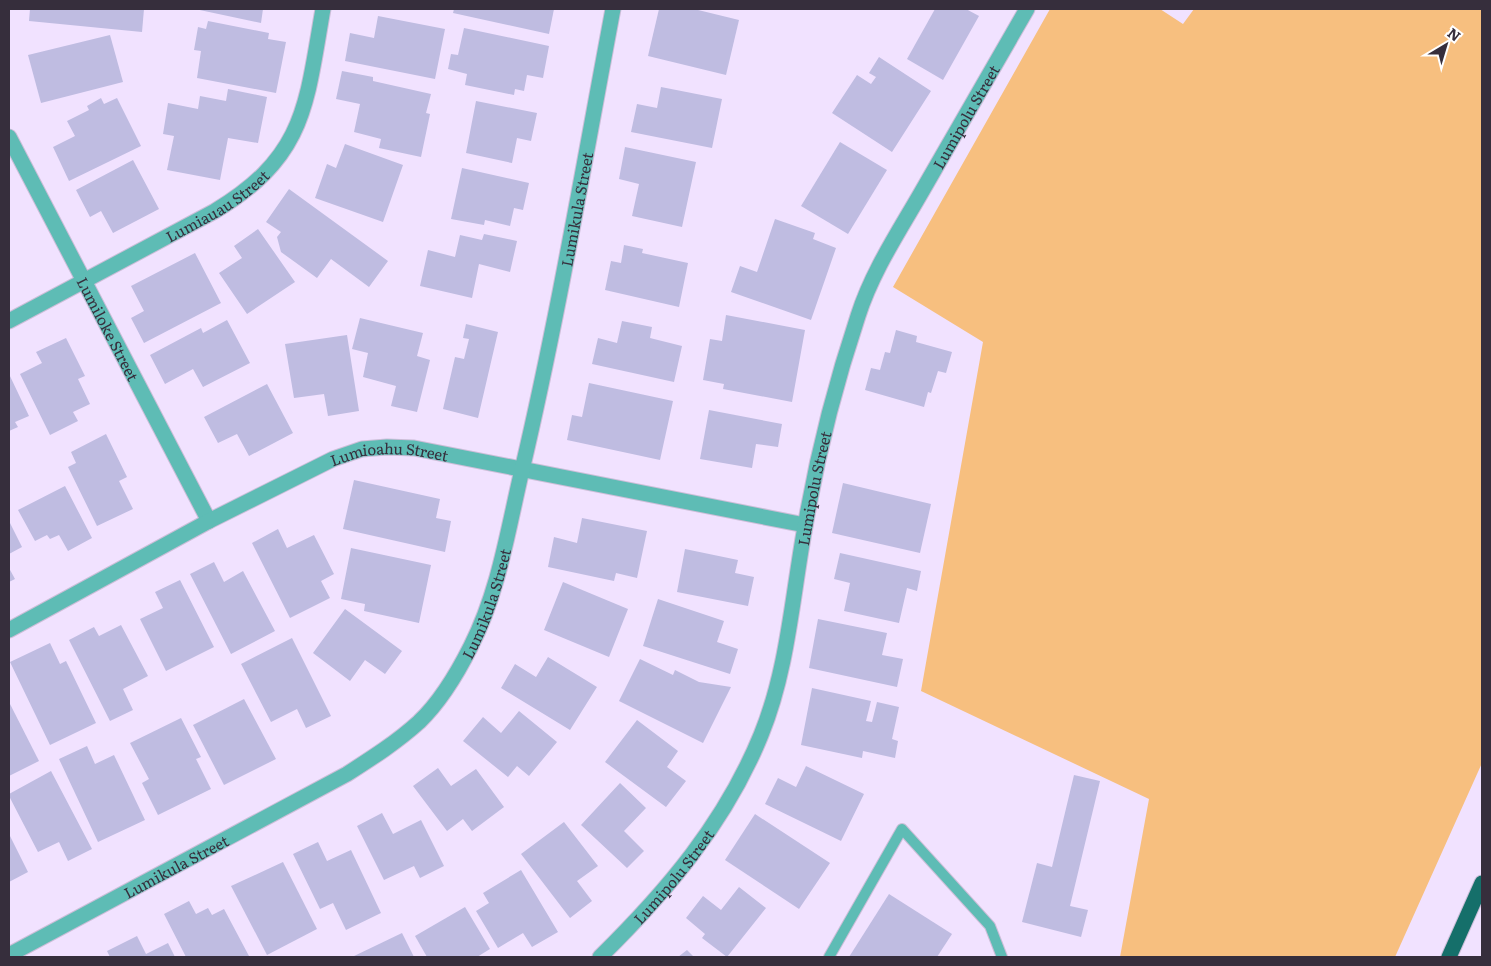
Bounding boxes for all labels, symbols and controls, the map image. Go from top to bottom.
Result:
north arrow [1421,20,1471,70]
text: N [1444,22,1466,46]
street label: Lumipolu Street [926,60,1004,173]
street label: Lumikula Street [554,150,598,268]
street label: Lumiauau Street [161,164,274,247]
street label: Lumiloke Street [72,272,145,385]
street label: Lumipolu Street [790,428,836,547]
street label: Lumioahu Street [327,435,451,471]
street label: Lumikula Street [455,546,516,663]
street label: Lumipolu Street [627,824,719,929]
street label: Lumikula Street [119,828,232,903]

